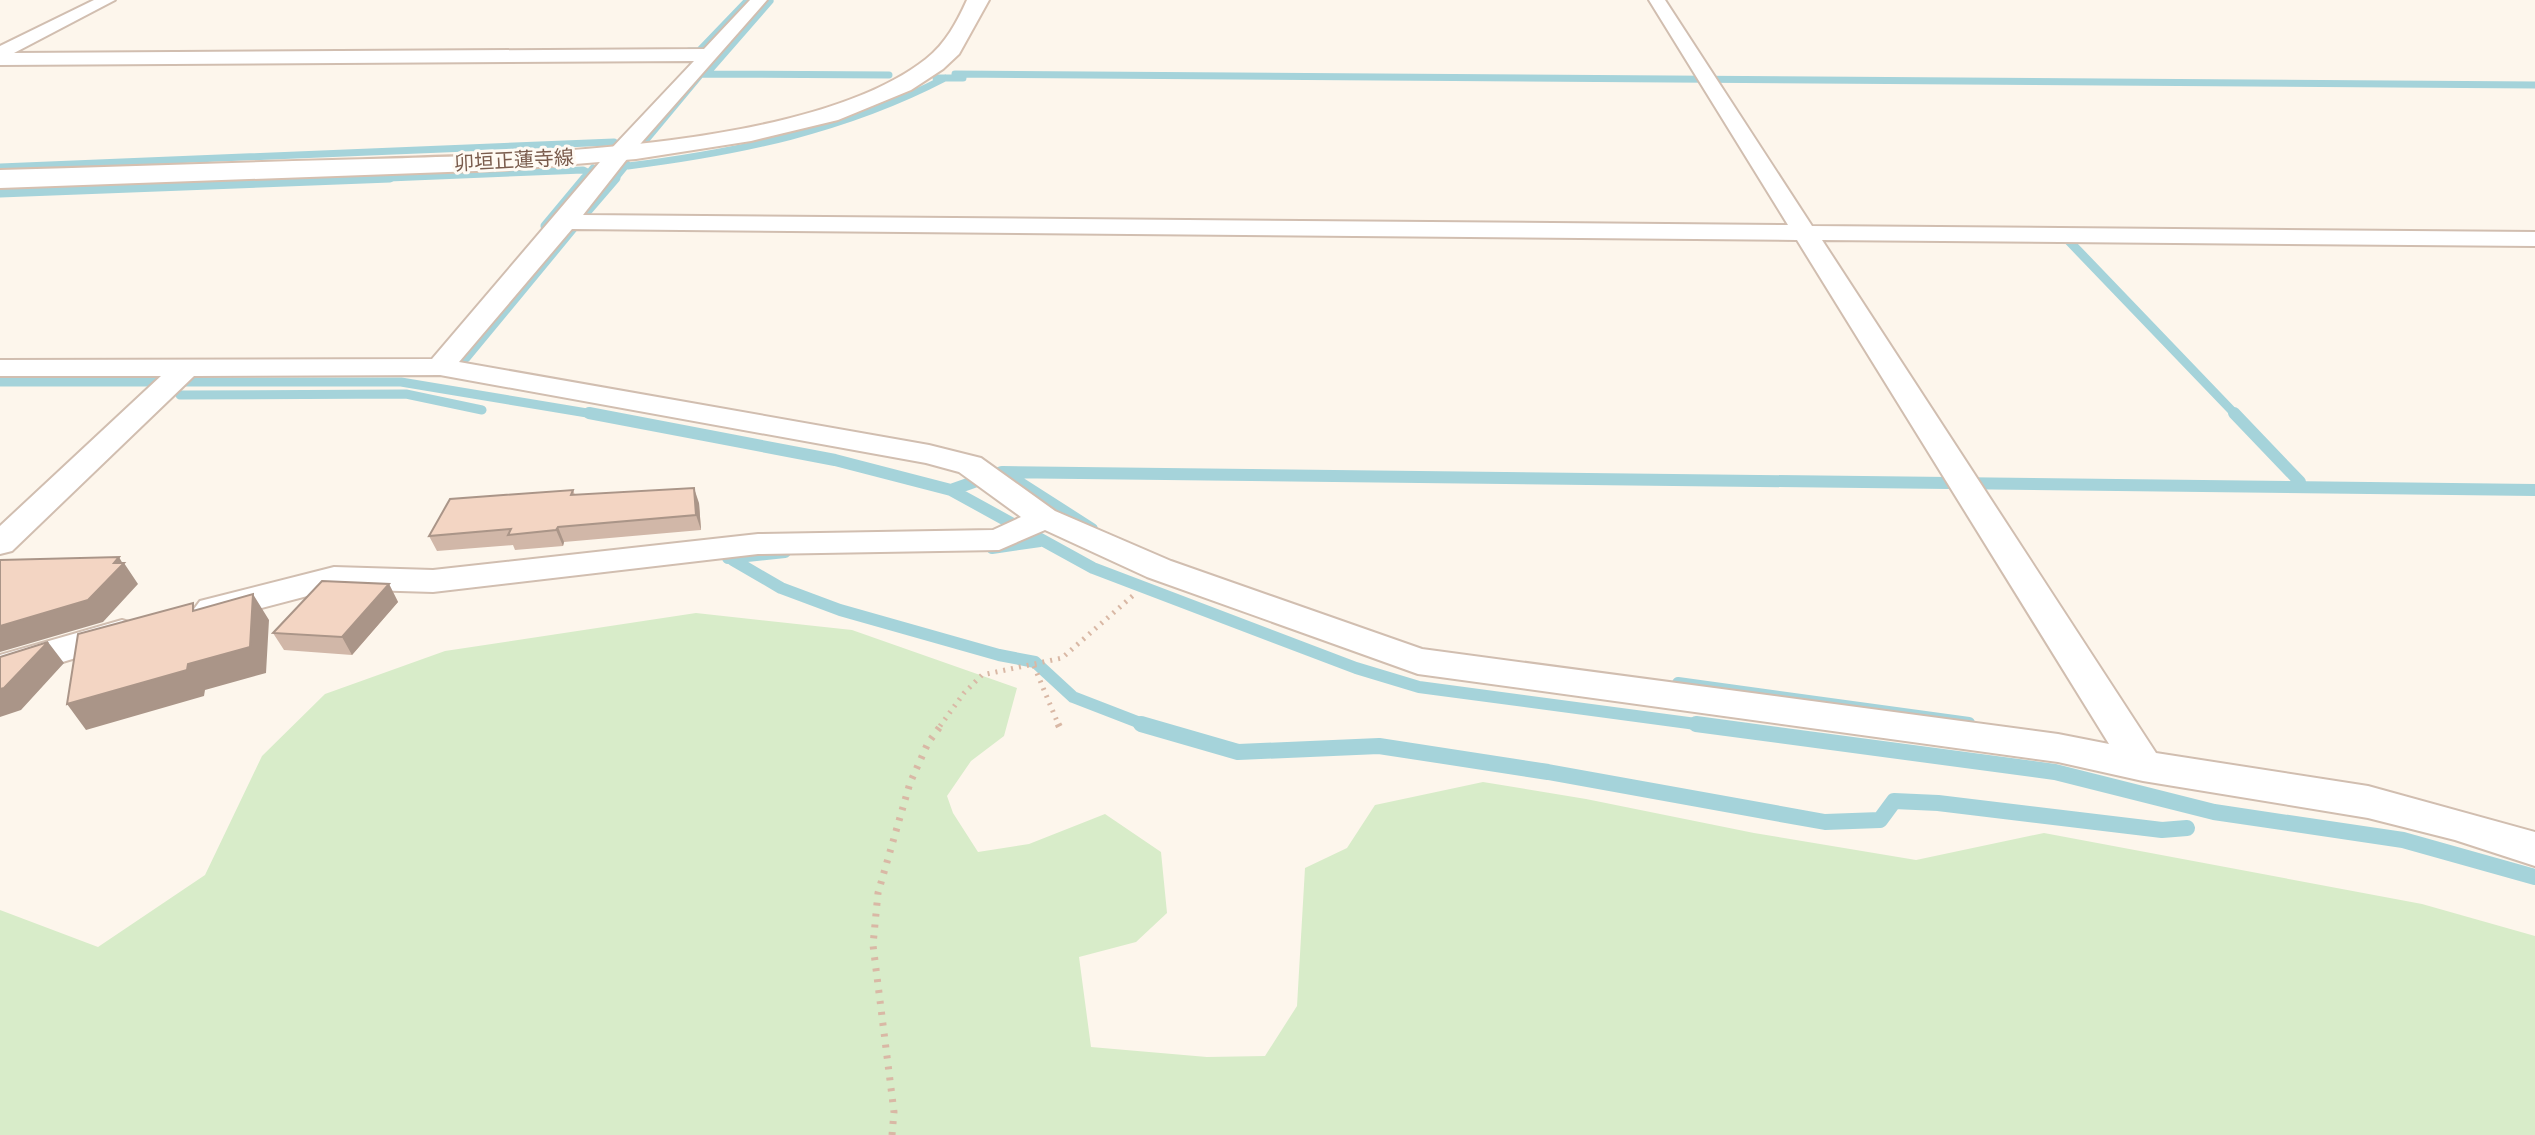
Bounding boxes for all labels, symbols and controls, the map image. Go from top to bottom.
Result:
street label: 卯垣正蓮寺線 [453,145,575,176]

